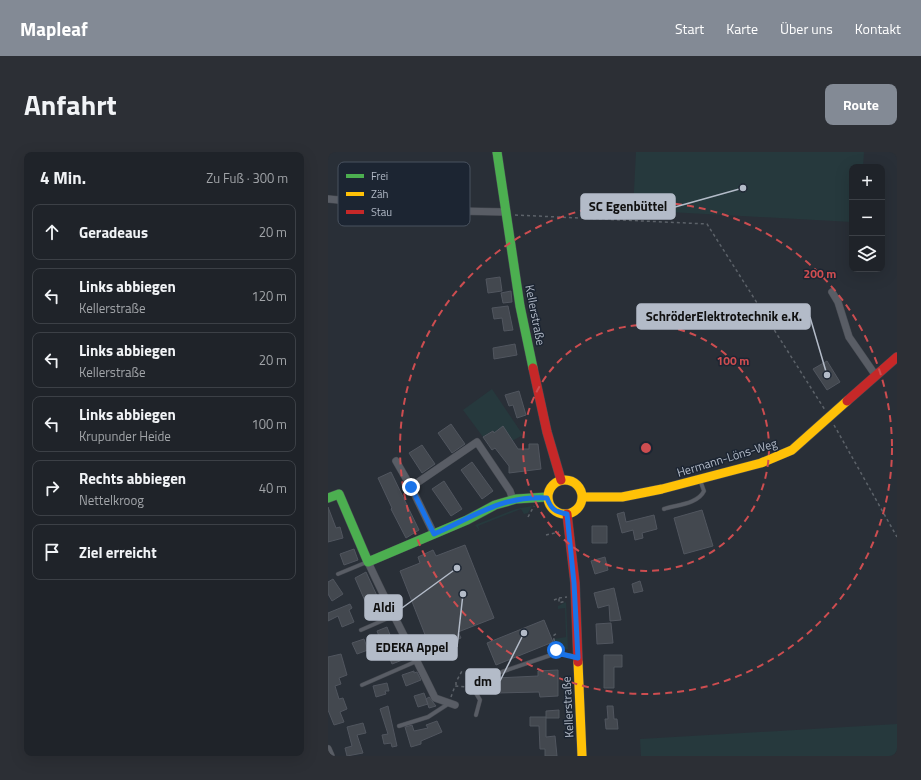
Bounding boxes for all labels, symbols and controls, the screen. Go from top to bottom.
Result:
text: Mapleaf [20,14,88,43]
text: Start [675,18,704,39]
text: Karte [726,18,758,39]
text: Über uns [780,18,833,39]
text: Kontakt [855,18,901,39]
text: Anfahrt [24,83,117,126]
button: Route [825,84,897,125]
legend [338,162,470,226]
map controls [849,164,885,272]
button: + [849,164,885,200]
text: 4 Min. [40,165,86,191]
text: Zu Fuß · 300 m [206,168,288,188]
text: Frei [371,168,388,184]
text: Zäh [371,186,388,202]
callout: SC Egenbüttel [581,194,675,219]
text: SC Egenbüttel [589,196,667,216]
button: − [849,200,885,236]
text: Stau [371,204,392,220]
icon: ahead [41,221,63,243]
text: Geradeaus [79,221,148,244]
text: 20 m [259,222,287,242]
button: layers [849,236,885,272]
text: 200 m [804,264,836,283]
text: Links abbiegen [79,275,176,298]
street label: Kellerstraße [520,283,551,347]
icon: left [41,285,63,307]
text: 120 m [251,286,287,306]
text: Kellerstraße [79,298,145,318]
callout: SchröderElektrotechnik e.K. [637,304,810,329]
text: SchröderElektrotechnik e.K. [646,306,802,326]
text: Links abbiegen [79,339,176,362]
icon: left [41,349,63,371]
text: 20 m [259,350,287,370]
text: 100 m [717,351,749,370]
text: Kellerstraße [79,362,145,382]
text: Links abbiegen [79,403,176,426]
icon: left [41,413,63,435]
text: 100 m [251,414,287,434]
text: Krupunder Heide [79,426,171,446]
street label: Hermann-Löns-Weg [674,433,779,482]
centre of rings [639,441,653,455]
text: Rechts abbiegen [79,467,186,490]
icon: right [41,477,63,499]
text: 40 m [259,478,287,498]
route end [402,478,420,496]
text: Nettelkroog [79,490,144,510]
icon: arrive [41,541,63,563]
text: Ziel erreicht [79,541,157,564]
callout: Aldi [365,595,402,620]
text: Aldi [373,597,395,617]
callout: EDEKA Appel [367,635,457,660]
text: EDEKA Appel [375,637,449,657]
route start [547,641,565,659]
callout: dm [466,669,500,694]
text: dm [474,671,492,691]
street label: Kellerstraße [556,676,579,738]

